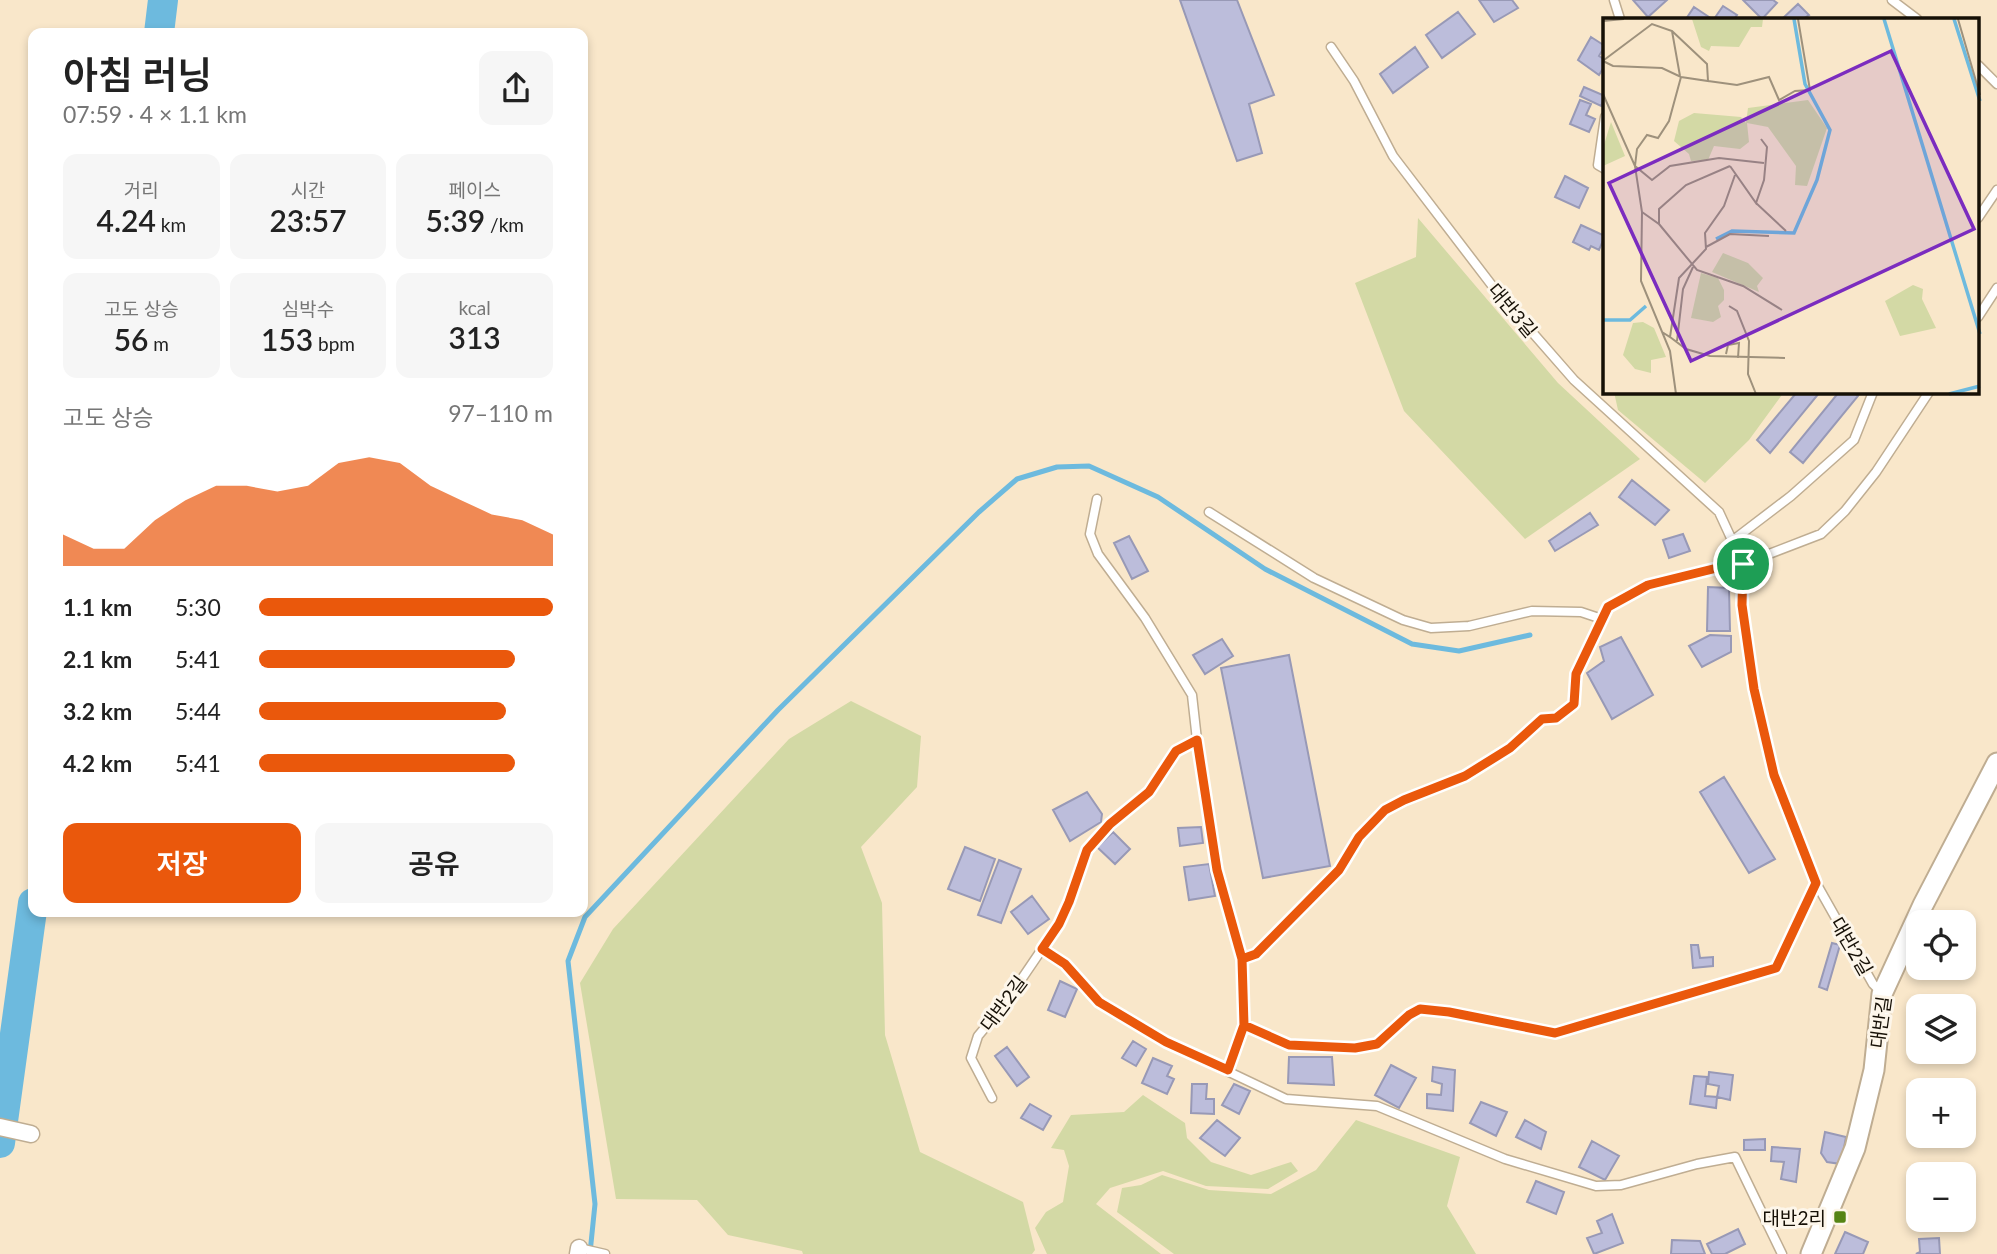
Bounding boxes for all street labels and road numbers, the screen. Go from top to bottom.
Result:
street label: 대반3길 [1484,278,1542,342]
street label: 대반2길 [1826,913,1878,979]
street label: 대반2길 [975,971,1031,1035]
street label: 대반길 [1865,994,1895,1050]

